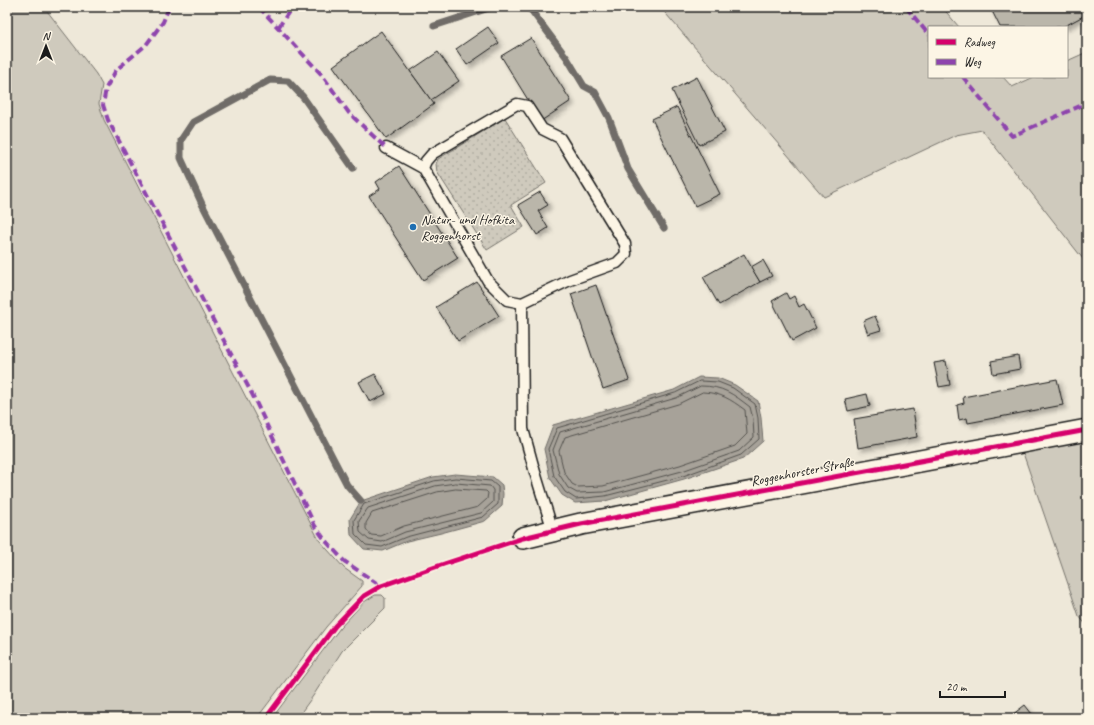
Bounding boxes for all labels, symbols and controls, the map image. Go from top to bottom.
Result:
north arrow [26,26,66,66]
legend [928,26,1068,78]
text: N [43,29,52,43]
text: Radweg [964,34,995,50]
text: Weg [964,54,982,70]
place label: Natur- und Hofkita Roggenhorst [421,211,515,244]
marker: Natur- und Hofkita Roggenhorst [408,222,418,232]
street label: Roggenhorster Straße [749,453,856,490]
scale bar [940,673,1005,699]
text: 20 m [946,679,968,695]

